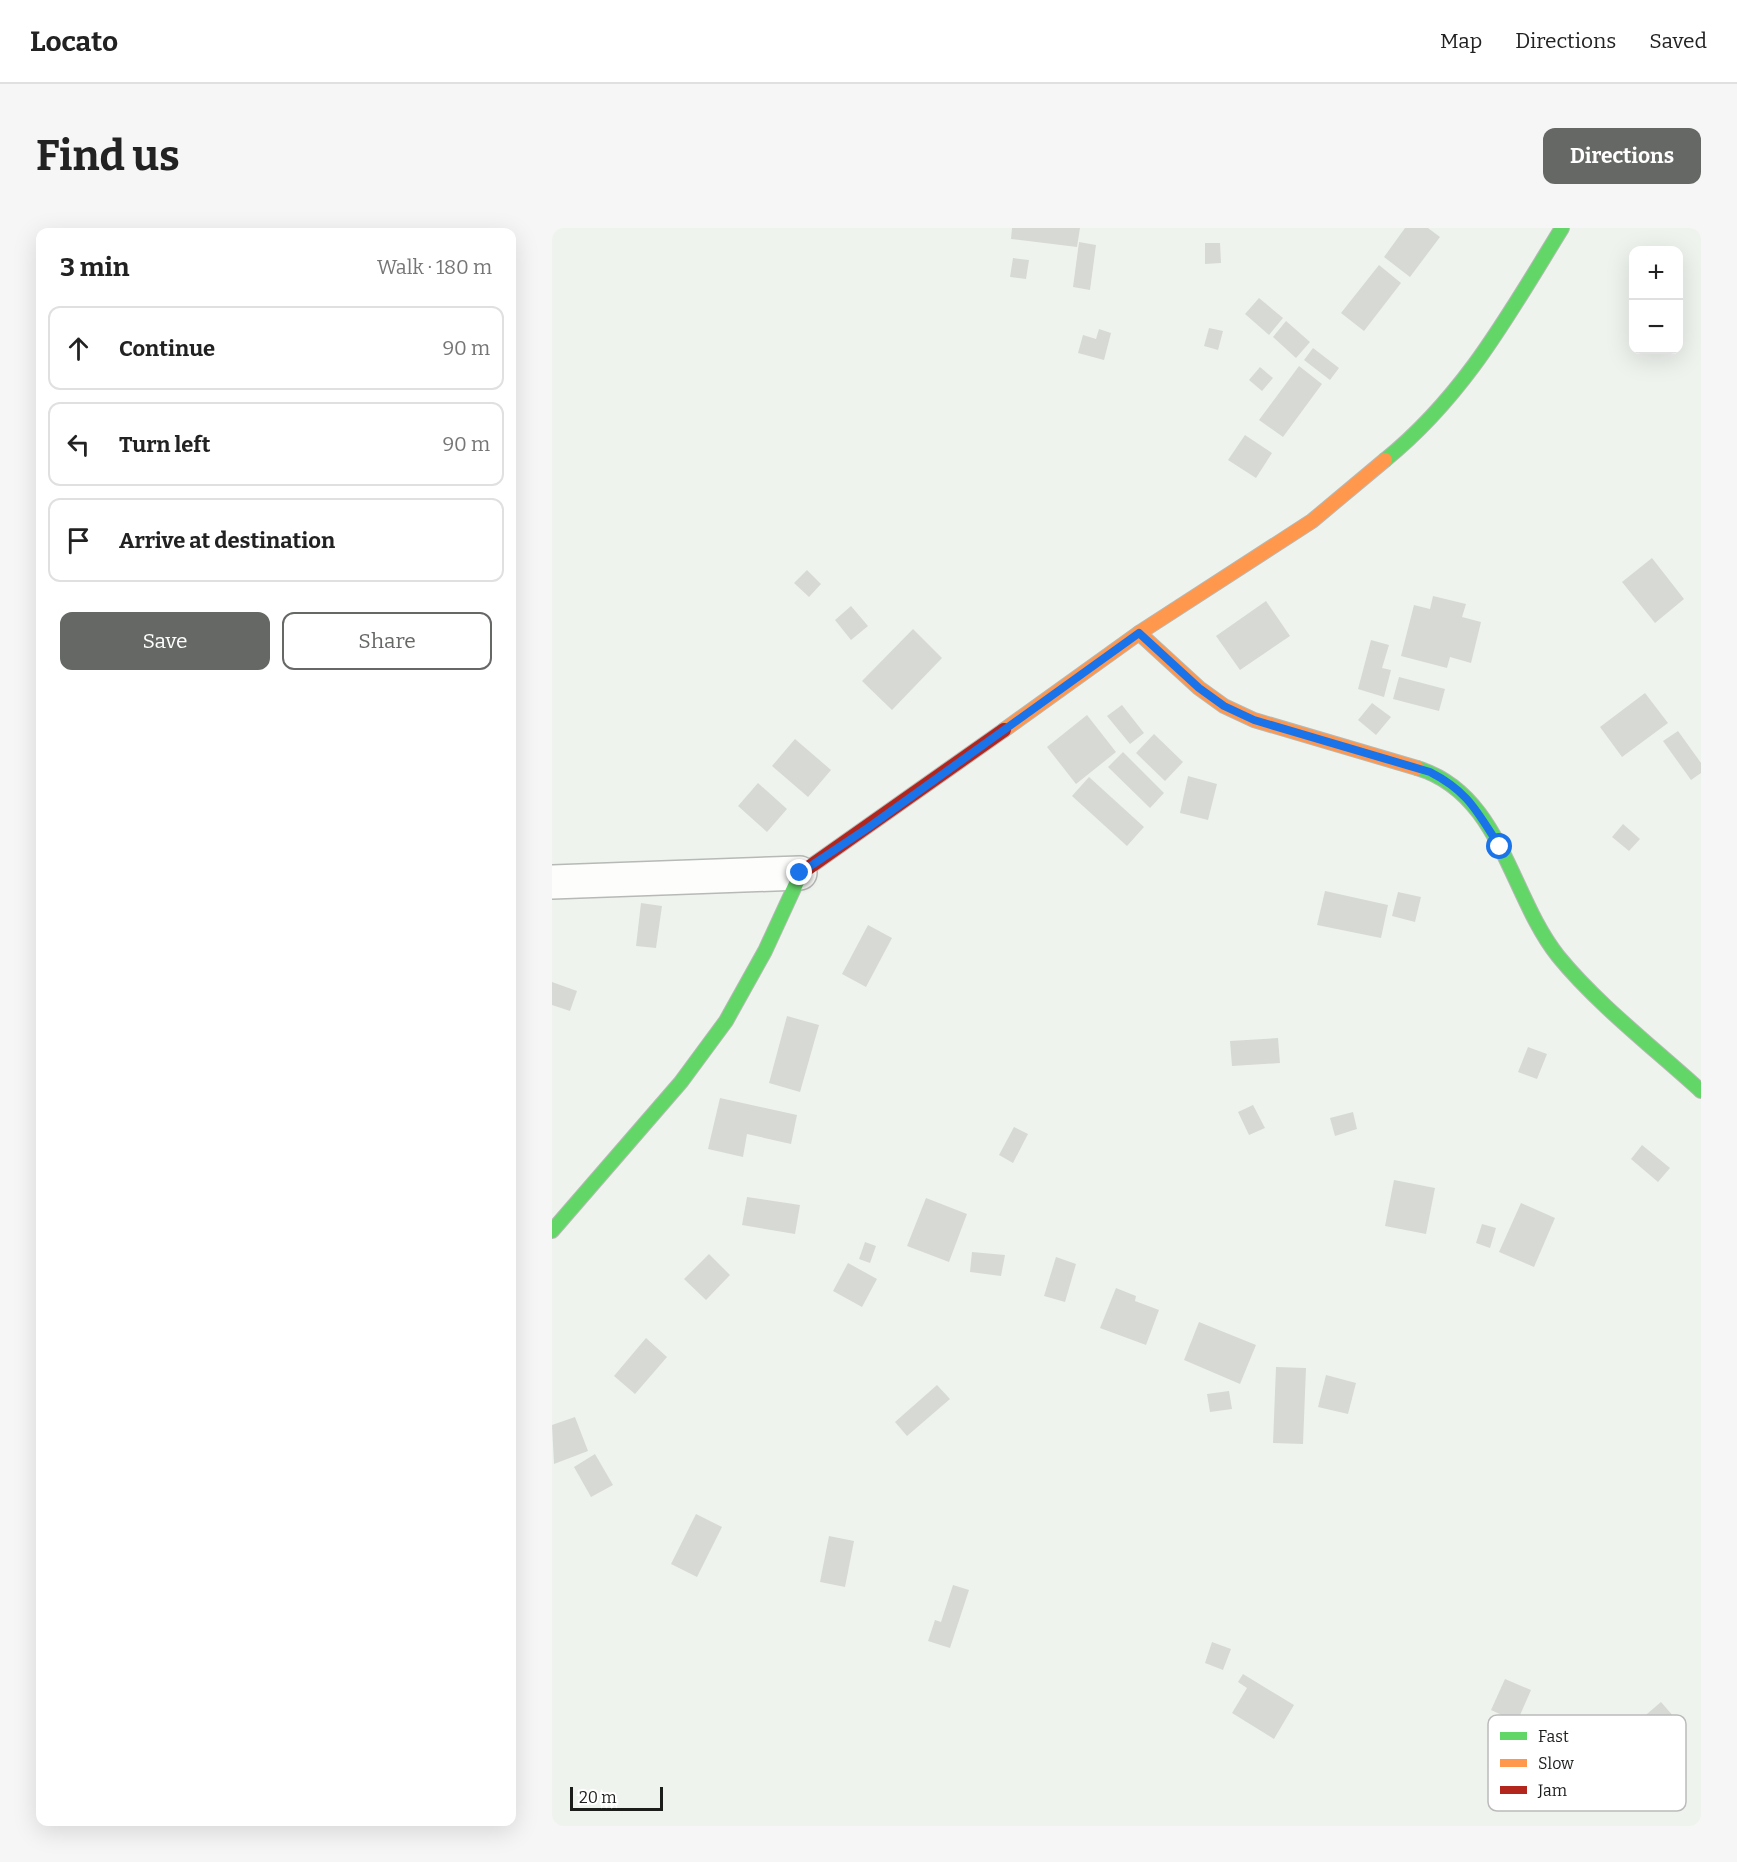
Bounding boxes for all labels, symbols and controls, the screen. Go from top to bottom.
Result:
text: Locato [30,25,118,58]
text: Map [1440,28,1482,54]
text: Directions [1515,28,1616,54]
text: Saved [1649,28,1707,54]
button: Directions [1543,128,1701,184]
text: Find us [36,131,180,181]
map controls [1629,246,1683,354]
button: + [1629,246,1683,300]
text: 3 min [60,252,129,283]
text: Walk · 180 m [377,255,492,279]
button: − [1629,300,1683,354]
icon: ahead [62,332,95,365]
text: Continue [119,335,215,362]
text: 90 m [442,336,490,360]
icon: left [62,428,95,461]
text: Turn left [119,431,211,458]
text: 90 m [442,432,490,456]
icon: arrive [62,524,95,557]
text: Arrive at destination [119,527,335,554]
button: Save [60,612,270,670]
button: Share [282,612,492,670]
route start [1486,833,1512,859]
route end [786,859,812,885]
legend [1488,1715,1686,1811]
text: Fast [1538,1727,1569,1746]
text: Slow [1538,1754,1574,1773]
text: Jam [1537,1781,1567,1800]
scale bar [570,1784,663,1812]
text: 20 m [579,1788,616,1807]

